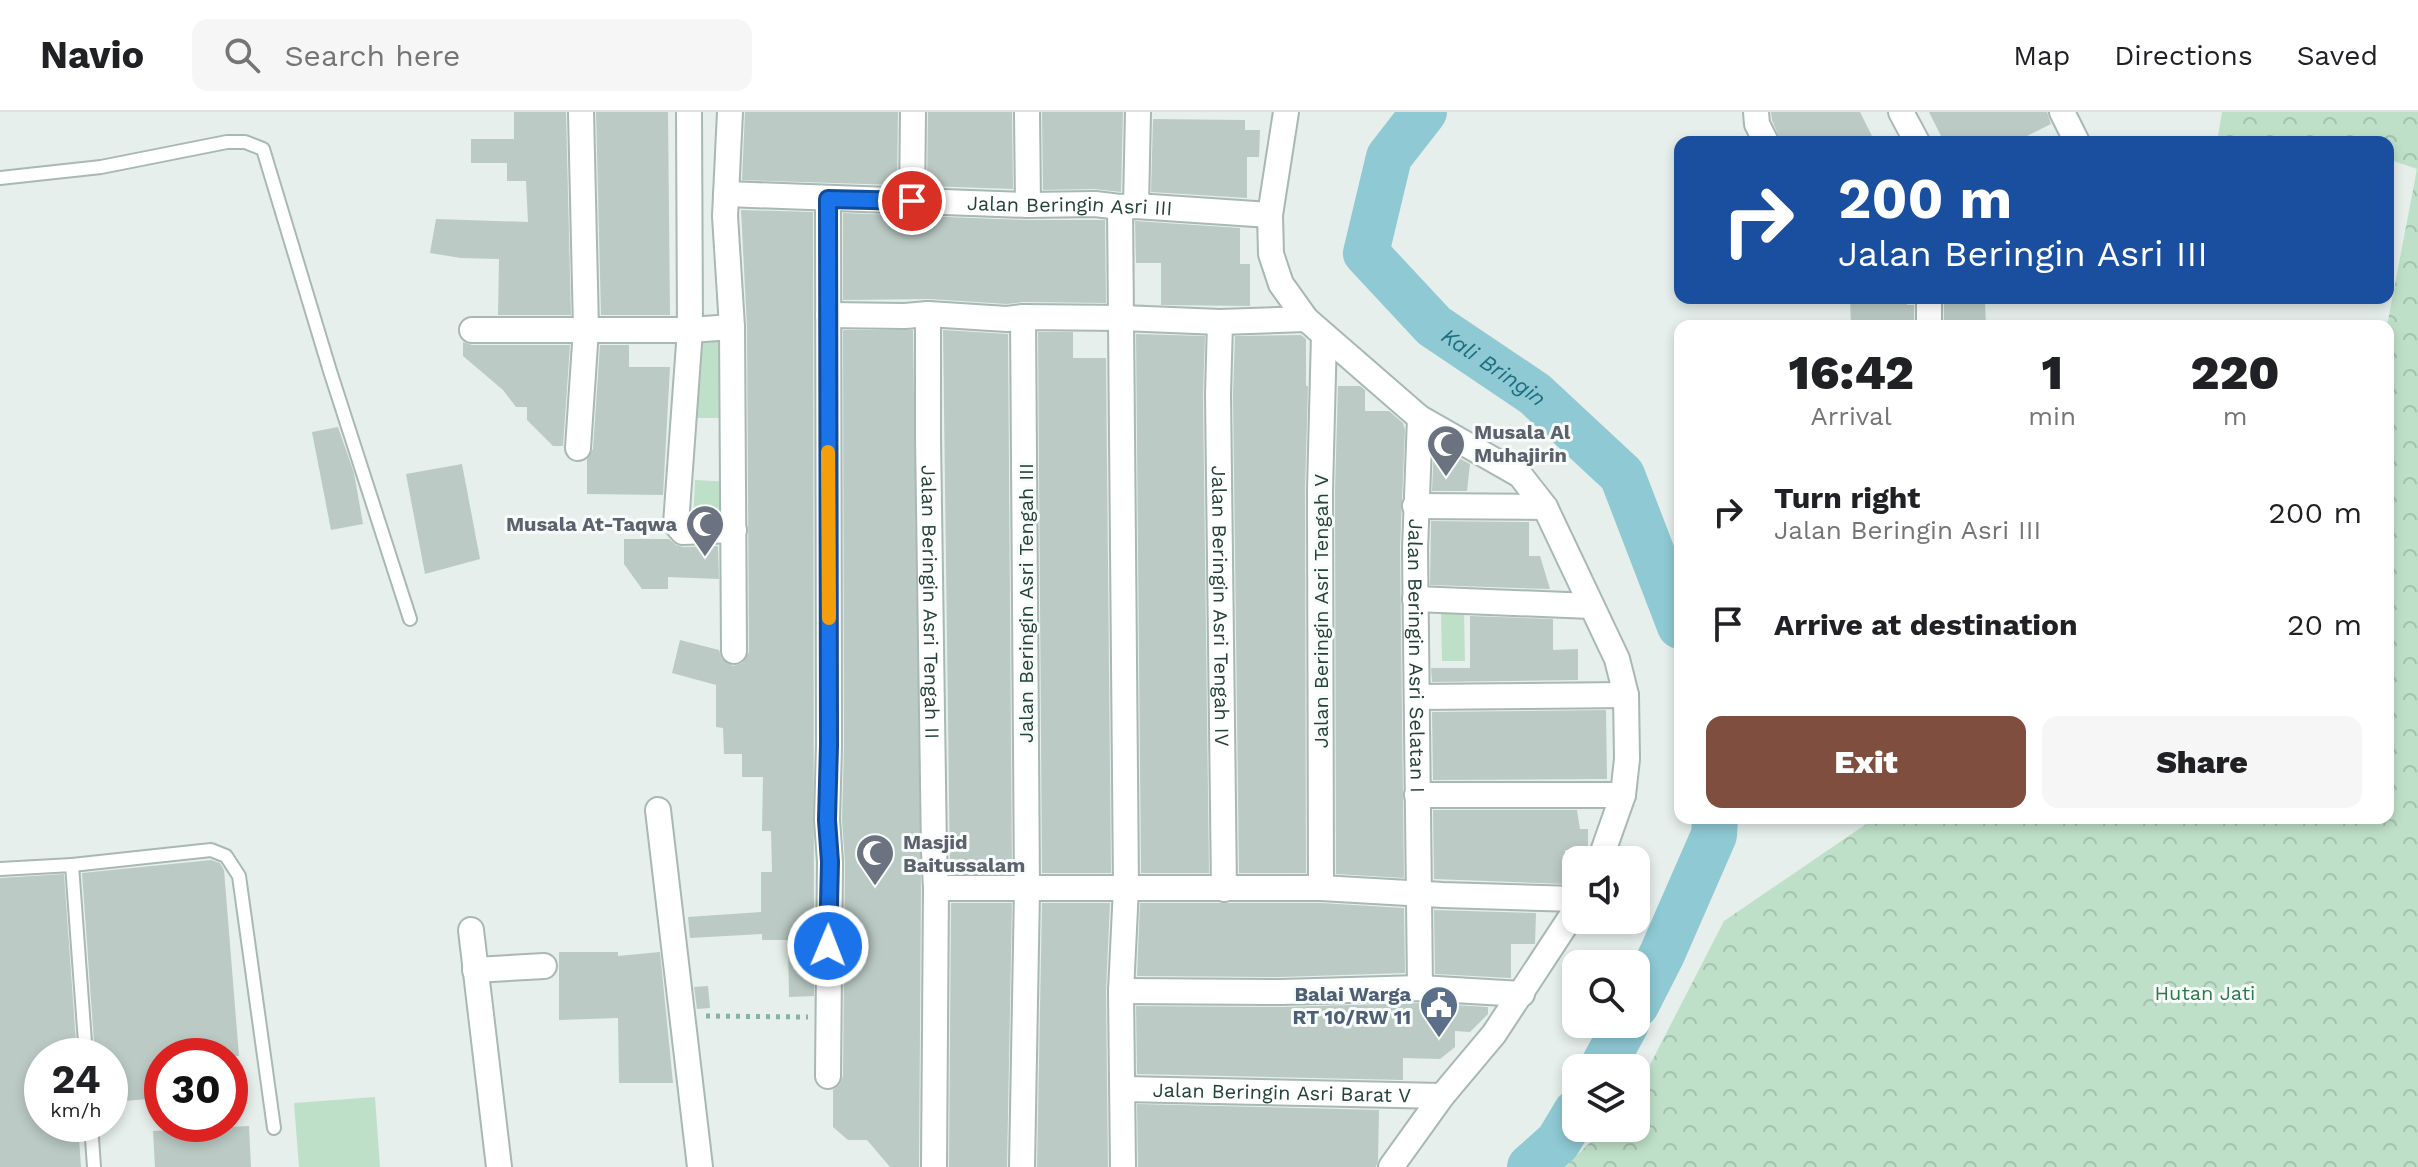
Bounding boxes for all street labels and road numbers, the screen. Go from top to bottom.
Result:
street label: Jalan Beringin Asri III [967,191,1173,220]
street label: Jalan Beringin Asri Tengah III [1014,463,1038,743]
street label: Jalan Beringin Asri Tengah II [916,465,944,739]
street label: Jalan Beringin Asri Tengah IV [1207,465,1234,747]
street label: Jalan Beringin Asri Tengah V [1309,474,1333,748]
street label: Jalan Beringin Asri Selatan I [1403,518,1430,793]
street label: Jalan Beringin Asri Barat V [1152,1078,1411,1107]

